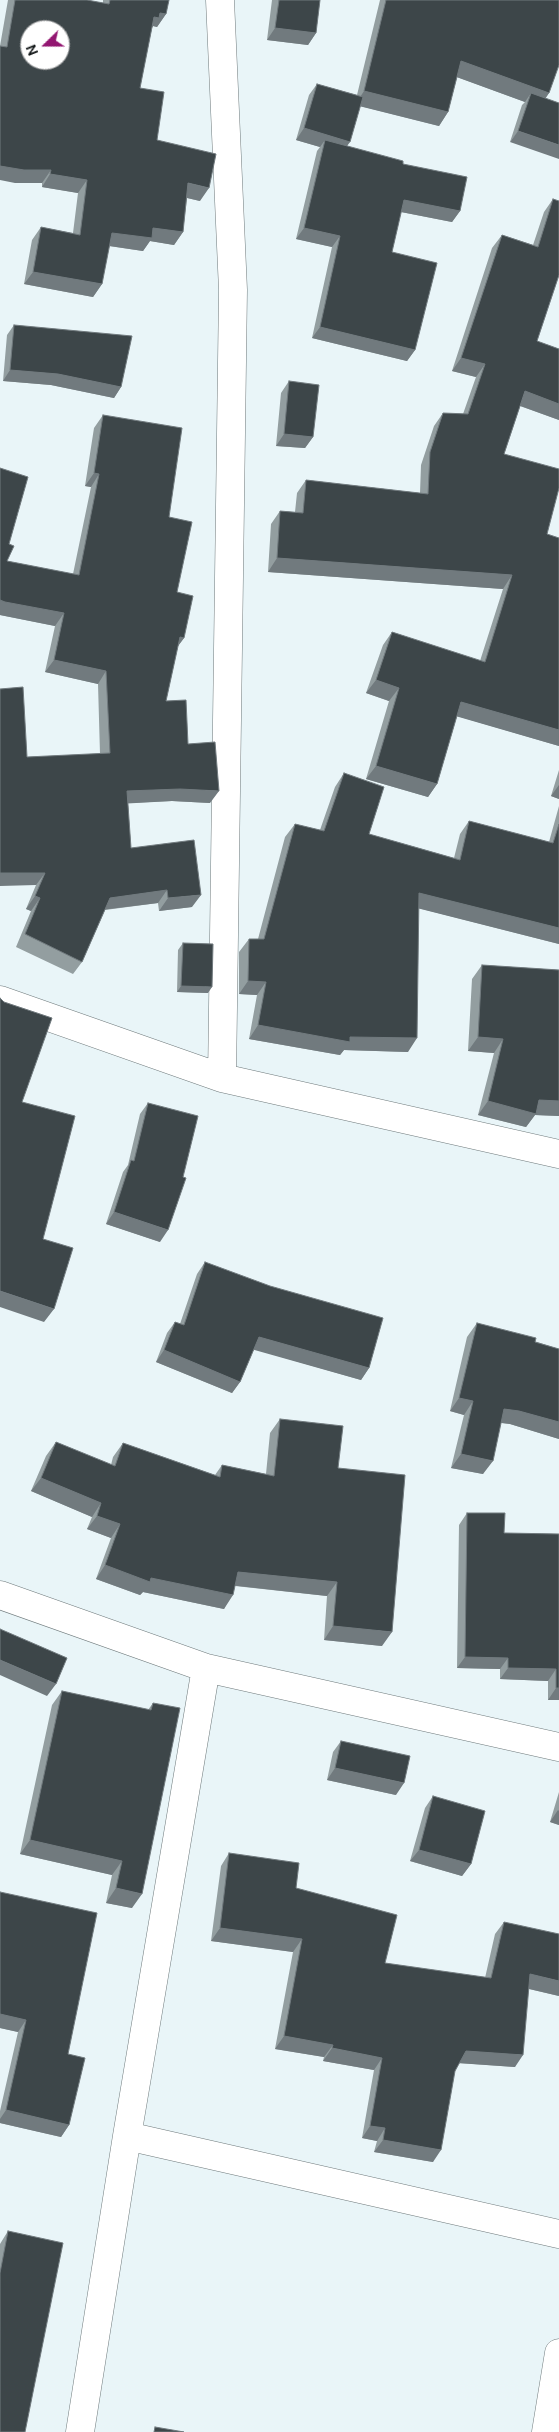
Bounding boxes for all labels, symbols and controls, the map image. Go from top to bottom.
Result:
north arrow [20,20,70,70]
text: N [22,42,42,58]

